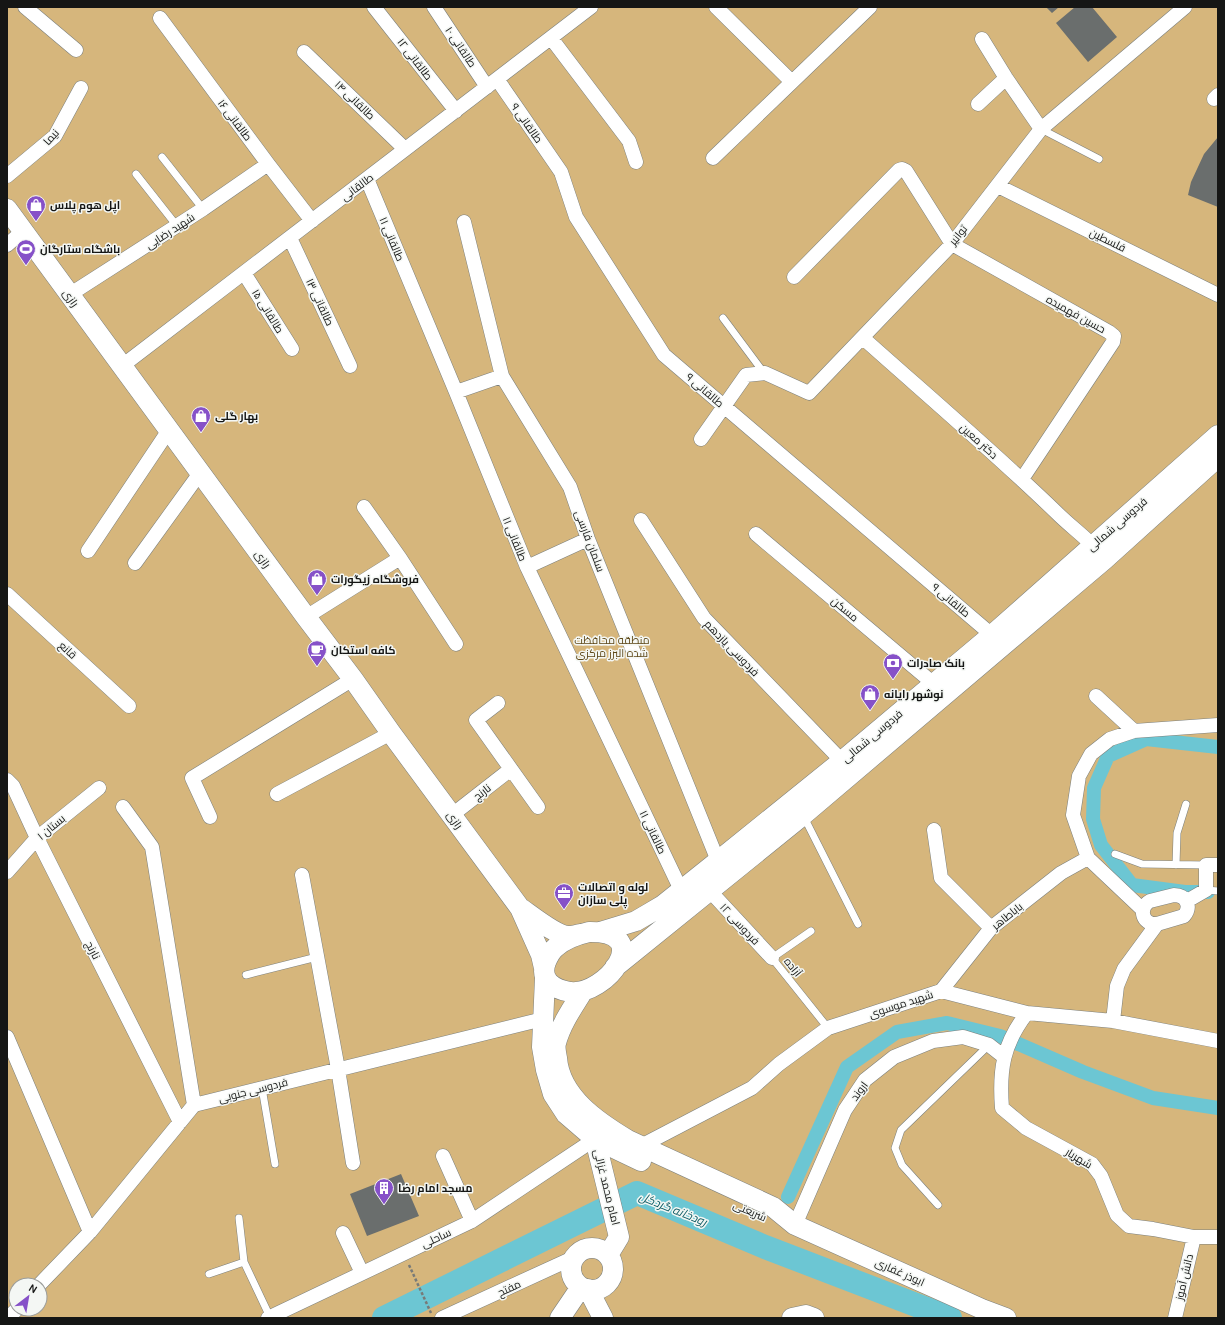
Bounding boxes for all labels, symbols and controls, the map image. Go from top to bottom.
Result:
street label: طالقانی ۱۰ [442,25,479,70]
street label: طالقانی ۱۲ [394,36,435,83]
street label: طالقانی ۱۴ [332,78,377,123]
street label: طالقانی ۱۶ [215,97,254,144]
street label: طالقانی ۹ [508,101,545,146]
street label: نیما [41,127,62,148]
street label: طالقانی [338,171,376,204]
shop icon: اپل هوم پلاس [25,194,47,222]
place label: اپل هوم پلاس [50,199,120,214]
street label: شهید رضایی [143,211,197,252]
street label: طالقانی ۱۱ [376,215,407,263]
street label: توانیر [946,223,970,249]
street label: فلسطین [1088,226,1128,255]
sports icon: باشگاه ستارگان [15,238,37,266]
place label: باشگاه ستارگان [40,243,120,256]
street label: طالقانی ۱۳ [303,276,336,328]
street label: رازی [60,287,81,310]
street label: طالقانی ۱۵ [249,287,286,336]
street label: حسین فهمیده [1044,293,1108,336]
street label: طالقانی ۹ [683,370,726,410]
shop icon: بهار گلی [190,405,212,433]
place label: بهار گلی [215,410,258,424]
street label: دکتر معین [957,421,1000,462]
street label: فردوسی شمالی [1085,495,1150,554]
street label: سلمان فارسی [572,509,607,574]
street label: طالقانی ۱۱ [500,515,529,563]
street label: رازی [252,548,273,571]
shop icon: فروشگاه زیگورات [306,568,328,596]
place label: فروشگاه زیگورات [331,573,419,587]
street label: طالقانی ۹ [929,581,972,620]
street label: مسکن [828,594,861,624]
street label: فردوسی یازدهم [701,618,762,680]
park label: منطقه محافظت شده البرز مرکزی [574,634,650,660]
street label: قانع [55,639,79,663]
cafe icon: کافه استکان [306,639,328,667]
place label: کافه استکان [331,644,396,657]
bank icon: بانک صادرات [882,652,904,680]
place label: بانک صادرات [907,657,965,670]
shop icon: نوشهر رایانه [859,683,881,711]
place label: نوشهر رایانه [884,688,944,702]
street label: فردوسی شمالی [839,707,905,766]
street label: نارنج [471,781,494,804]
street label: طالقانی ۱۱ [636,808,669,856]
street label: رازی [444,809,465,832]
street label: بستان ۱ [35,812,68,843]
place label: لوله و اتصالات پلی سازان [578,881,648,909]
office icon: لوله و اتصالات پلی سازان [553,882,575,910]
street label: باباطاهر [989,900,1025,933]
street label: فردوسی ۱۲ [717,901,762,948]
street label: نارنج [82,939,103,962]
street label: آزاده [781,955,804,979]
street label: شهید موسوی [867,988,935,1021]
street label: فردوسی جنوبی [217,1076,289,1105]
street label: اروند [848,1079,871,1103]
street label: شهریار [1062,1145,1094,1171]
street label: امام محمد غزالی [590,1148,622,1227]
building icon: مسجد امام رضا [373,1177,395,1205]
place label: مسجد امام رضا [398,1182,472,1196]
water label: رودخانه گردکل [637,1189,710,1229]
street label: شریعتی [731,1198,768,1225]
street label: ساحلی [419,1226,453,1251]
street label: دانش آموز [1173,1253,1196,1302]
street label: ابوذر غفاری [873,1256,926,1289]
north arrow [8,1277,48,1317]
street label: مفتح [495,1277,523,1300]
text: N [26,1281,40,1296]

